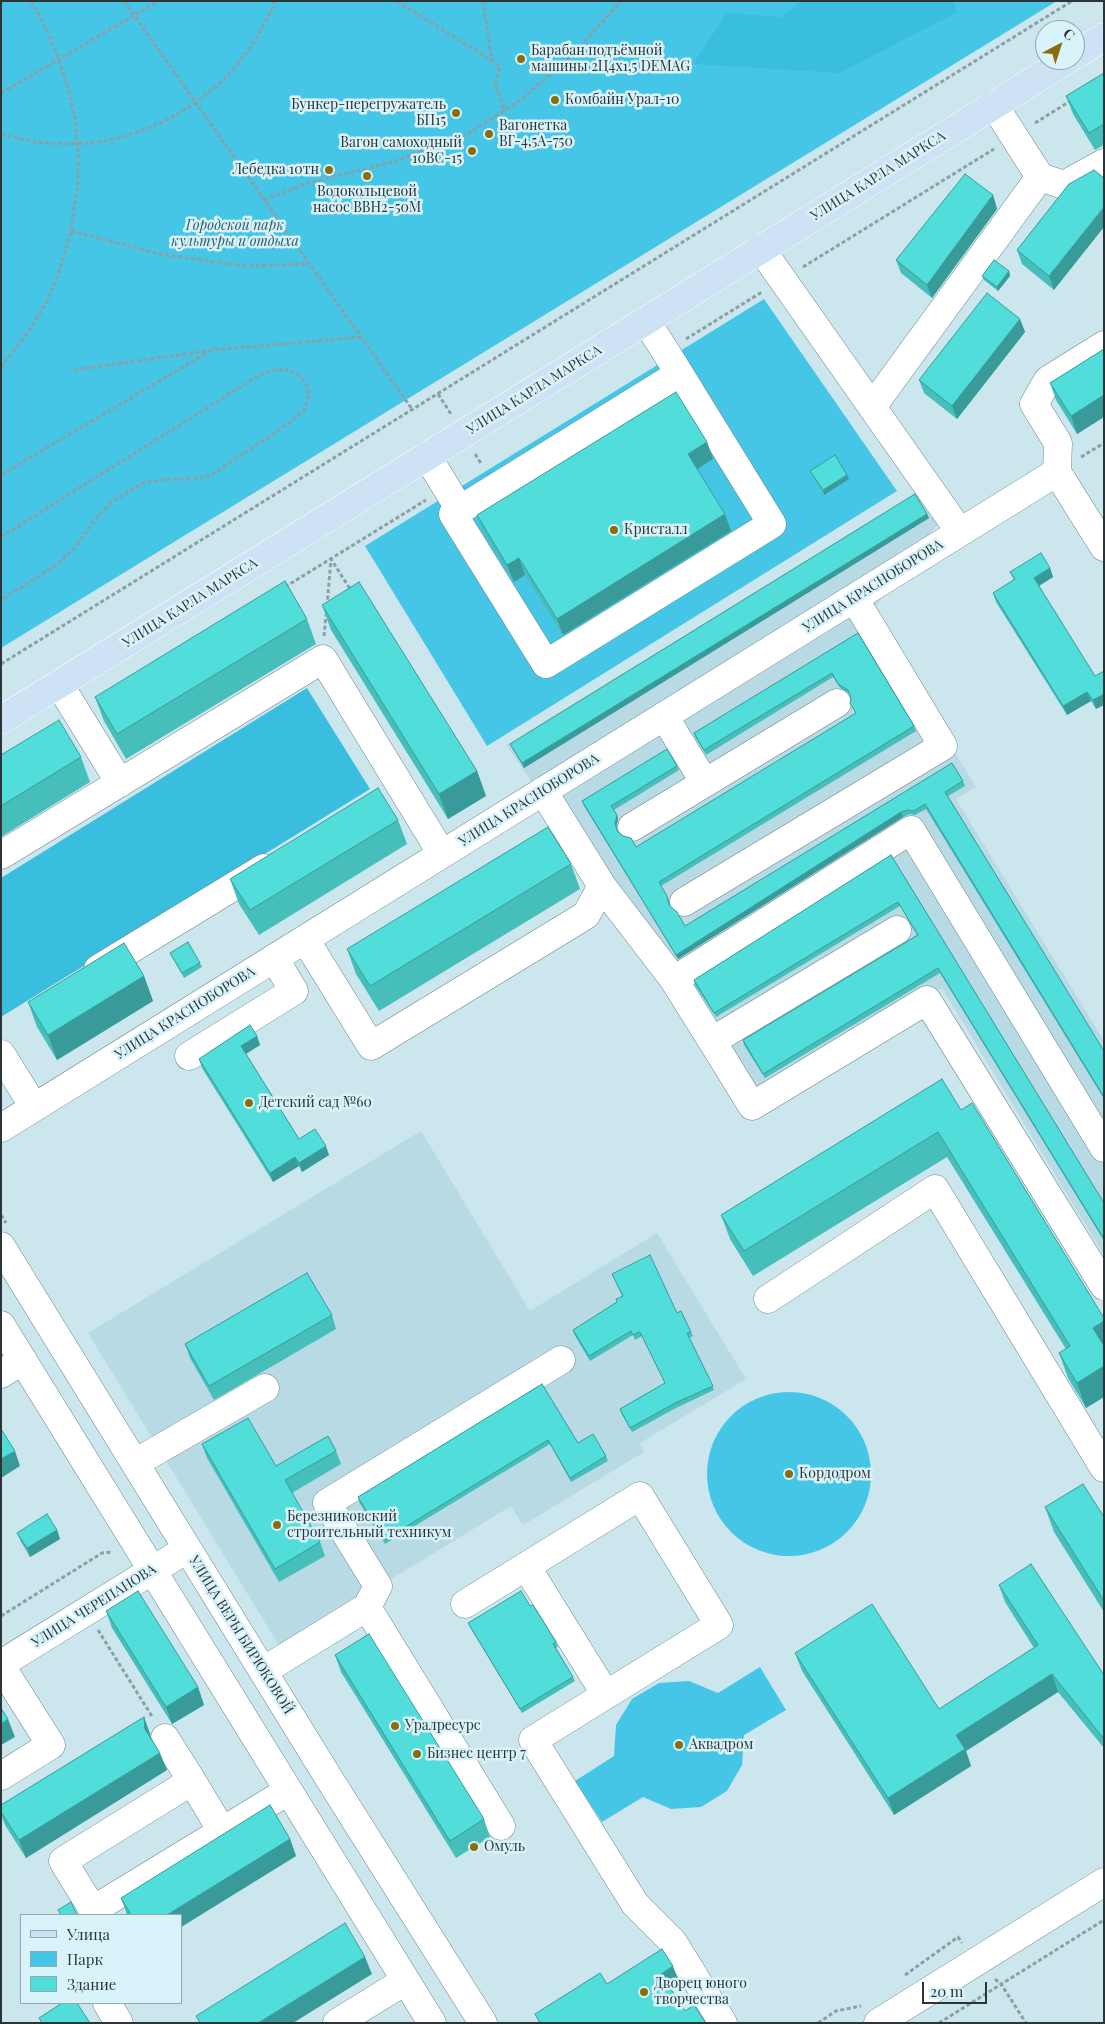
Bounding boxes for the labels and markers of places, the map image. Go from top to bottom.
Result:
place label: Барабан подъёмной машины 2Ц4х1,5 DEMAG [531,43,690,75]
marker: Барабан подъёмной машины 2Ц4х1,5 DEMAG [515,53,527,65]
place label: Комбайн Урал-10 [565,92,679,108]
marker: Комбайн Урал-10 [549,94,561,106]
place label: Бункер-перегружатель БП15 [291,97,446,130]
marker: Бункер-перегружатель БП15 [450,107,462,119]
place label: Вагонетка ВГ-4,5А-750 [499,118,573,150]
marker: Вагонетка ВГ-4,5А-750 [483,128,495,140]
place label: Вагон самоходный 10ВС-15 [340,135,462,168]
marker: Вагон самоходный 10ВС-15 [466,145,478,157]
place label: Лебедка 10тн [232,162,319,178]
marker: Лебедка 10тн [323,164,335,176]
marker: Водокольцевой насос ВВН2-50М [361,170,373,182]
place label: Водокольцевой насос ВВН2-50М [313,184,421,216]
place label: Кристалл [624,522,688,538]
marker: Кристалл [608,524,620,536]
place label: Детский сад №60 [259,1095,372,1111]
marker: Детский сад №60 [243,1097,255,1109]
place label: Кордодром [799,1466,871,1482]
marker: Кордодром [783,1468,795,1480]
place label: Березниковский строительный техникум [287,1509,451,1541]
marker: Березниковский строительный техникум [271,1519,283,1531]
place label: Уралресурс [405,1718,481,1734]
marker: Уралресурс [389,1720,401,1732]
place label: Аквадром [689,1737,754,1753]
marker: Аквадром [673,1739,685,1751]
place label: Бизнес центр 7 [427,1746,526,1762]
marker: Бизнес центр 7 [411,1748,423,1760]
place label: Омуль [484,1839,525,1855]
marker: Омуль [468,1841,480,1853]
place label: Дворец юного творчества [654,1976,747,2008]
marker: Дворец юного творчества [638,1986,650,1998]

